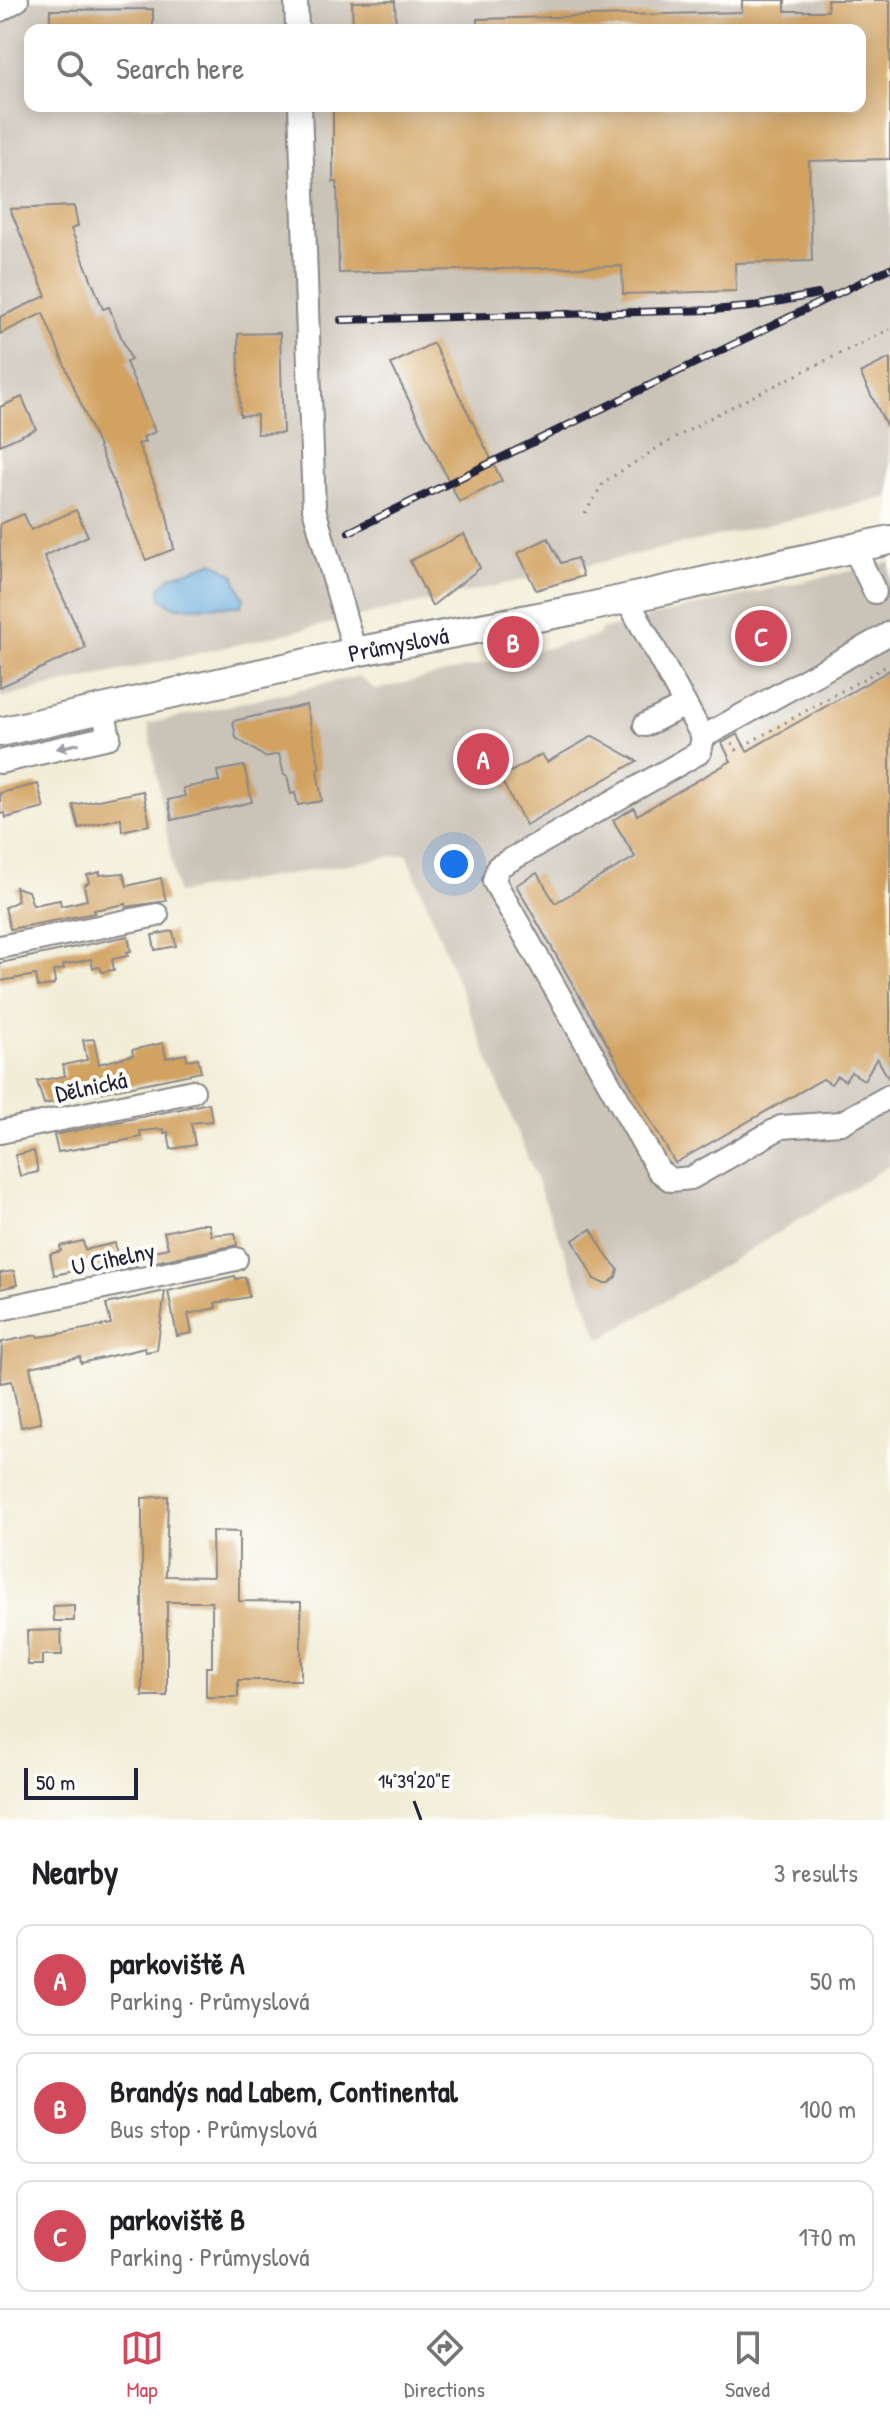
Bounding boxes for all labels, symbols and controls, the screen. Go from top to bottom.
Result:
search box [24,24,866,112]
icon: search [52,46,96,90]
text: Search here [116,48,244,88]
pin: C [735,606,787,666]
pin: B [487,612,539,672]
street label: Průmyslová [345,618,451,669]
pin: A [457,729,509,789]
one-way arrow [56,740,81,753]
your location [434,844,474,884]
street label: Dělnická [52,1063,130,1109]
street label: U Cihelny [68,1234,158,1282]
scale bar [24,1764,138,1800]
text: 50 m [36,1767,75,1797]
text: 14°39'20"E [378,1767,450,1794]
text: Nearby [32,1849,118,1895]
text: 3 results [774,1855,858,1890]
text: parkoviště A [110,1943,245,1983]
text: A [54,1963,66,1998]
text: 50 m [810,1963,856,1998]
text: Parking · Průmyslová [110,1983,309,2018]
text: Brandýs nad Labem, Continental [110,2071,458,2111]
text: B [53,2091,67,2126]
text: 100 m [800,2091,856,2126]
text: Bus stop · Průmyslová [110,2111,317,2146]
text: parkoviště B [110,2199,245,2239]
text: C [53,2219,67,2254]
text: 170 m [798,2219,856,2254]
text: Parking · Průmyslová [110,2239,309,2274]
tab: Map [120,2326,164,2404]
tab: Directions [404,2326,485,2404]
tab: Saved [725,2326,770,2404]

